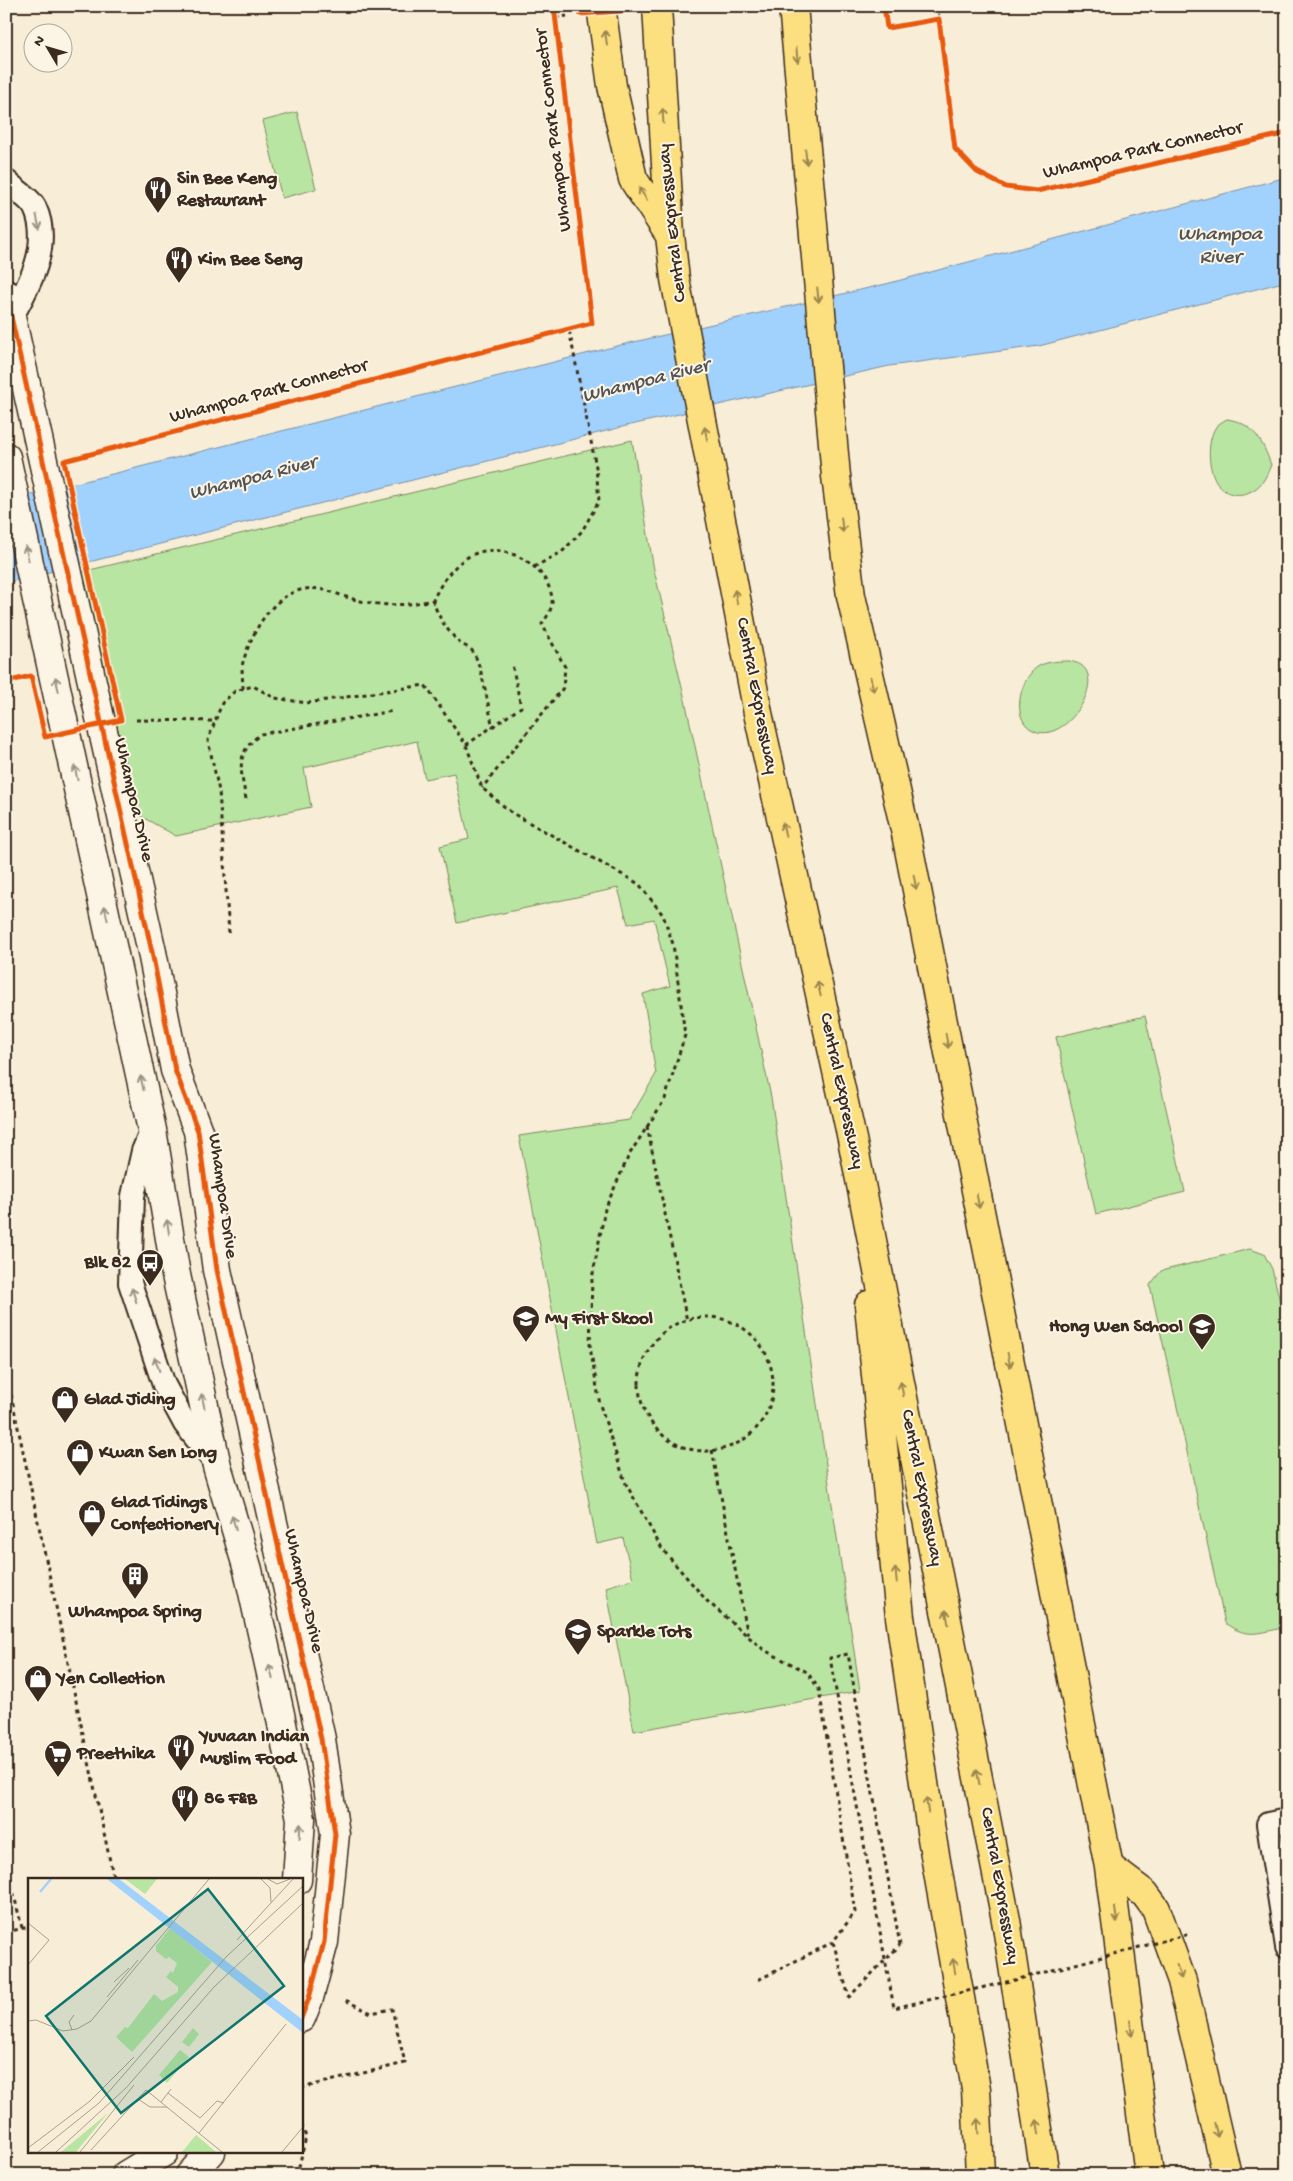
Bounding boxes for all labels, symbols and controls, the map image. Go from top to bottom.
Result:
north arrow [22,22,72,72]
street label: Whampoa Park Connector [530,25,578,233]
one-way arrow [601,30,611,46]
text: N [30,33,49,50]
one-way arrow [792,47,802,63]
one-way arrow [659,109,668,125]
street label: Whampoa Park Connector [1041,116,1247,185]
street label: Central Expressway [653,142,693,303]
one-way arrow [801,148,811,164]
place label: Sin Bee Keng Restaurant [176,168,278,213]
restaurant icon: Sin Bee Keng Restaurant [143,175,173,214]
one-way arrow [638,188,648,202]
one-way arrow [34,213,43,229]
water label: Whampoa River [1178,224,1264,270]
restaurant icon: Kim Bee Seng [164,245,194,284]
place label: Kim Bee Seng [197,249,303,272]
one-way arrow [814,286,823,302]
street label: Whampoa Park Connector [167,354,373,430]
water label: Whampoa River [580,354,716,409]
one-way arrow [701,426,710,442]
water label: Whampoa River [187,451,323,506]
one-way arrow [837,516,847,532]
one-way arrow [22,546,31,562]
one-way arrow [731,589,741,605]
street label: Central Expressway [730,616,783,777]
one-way arrow [868,676,877,692]
one-way arrow [52,677,61,693]
street label: Whampoa Drive [108,736,158,864]
one-way arrow [71,765,80,781]
one-way arrow [778,823,788,839]
one-way arrow [911,874,921,890]
one-way arrow [101,905,110,921]
one-way arrow [814,981,823,997]
street label: Central Expressway [813,1011,869,1172]
one-way arrow [942,1033,952,1049]
one-way arrow [137,1075,146,1091]
street label: Whampoa Drive [202,1132,242,1260]
one-way arrow [974,1193,983,1209]
one-way arrow [163,1219,173,1235]
bus stop icon: Blk 82 [135,1248,165,1287]
place label: Blk 82 [83,1252,132,1275]
one-way arrow [128,1287,138,1303]
school or university icon: My First Skool [511,1304,541,1343]
place label: My First Skool [545,1308,653,1331]
school or university icon: Hong Wen School [1187,1312,1217,1351]
place label: Hong Wen School [1049,1316,1183,1339]
one-way arrow [1005,1352,1015,1368]
one-way arrow [152,1357,161,1372]
one-way arrow [896,1382,906,1398]
shop icon: Glad Jiding [50,1385,80,1424]
place label: Glad Jiding [84,1389,176,1412]
one-way arrow [198,1393,208,1409]
street label: Central Expressway [895,1408,948,1569]
shop icon: Kwan Sen Long [65,1438,95,1477]
place label: Kwan Sen Long [98,1442,217,1465]
place label: Glad Tidings Confectionery [110,1492,220,1537]
shop icon: Glad Tidings Confectionery [77,1499,107,1538]
one-way arrow [229,1516,239,1532]
street label: Whampoa Drive [278,1527,328,1655]
building icon: Whampoa Spring [120,1561,150,1600]
one-way arrow [891,1567,901,1583]
place label: Whampoa Spring [67,1601,202,1624]
one-way arrow [941,1610,951,1626]
school or university icon: Sparkle Tots [563,1617,593,1656]
place label: Sparkle Tots [597,1621,692,1644]
shop icon: Yen Collection [23,1664,53,1703]
one-way arrow [266,1664,275,1680]
place label: Yen Collection [55,1668,166,1691]
place label: Yuvaan Indian Muslim Food [198,1726,310,1771]
restaurant icon: Yuvaan Indian Muslim Food [166,1733,196,1772]
supermarket icon: Preethika [43,1739,73,1778]
place label: Preethika [76,1743,156,1766]
one-way arrow [973,1769,982,1785]
restaurant icon: 86 F&B [170,1784,200,1823]
place label: 86 F&B [204,1788,258,1811]
one-way arrow [922,1798,932,1814]
street label: Central Expressway [974,1806,1024,1967]
one-way arrow [296,1823,305,1839]
inset map [28,1878,302,2154]
one-way arrow [1111,1907,1121,1923]
one-way arrow [949,1958,959,1974]
one-way arrow [1174,1964,1184,1980]
one-way arrow [1126,2020,1136,2036]
one-way arrow [973,2118,983,2134]
one-way arrow [1033,2119,1043,2135]
one-way arrow [1212,2122,1221,2138]

